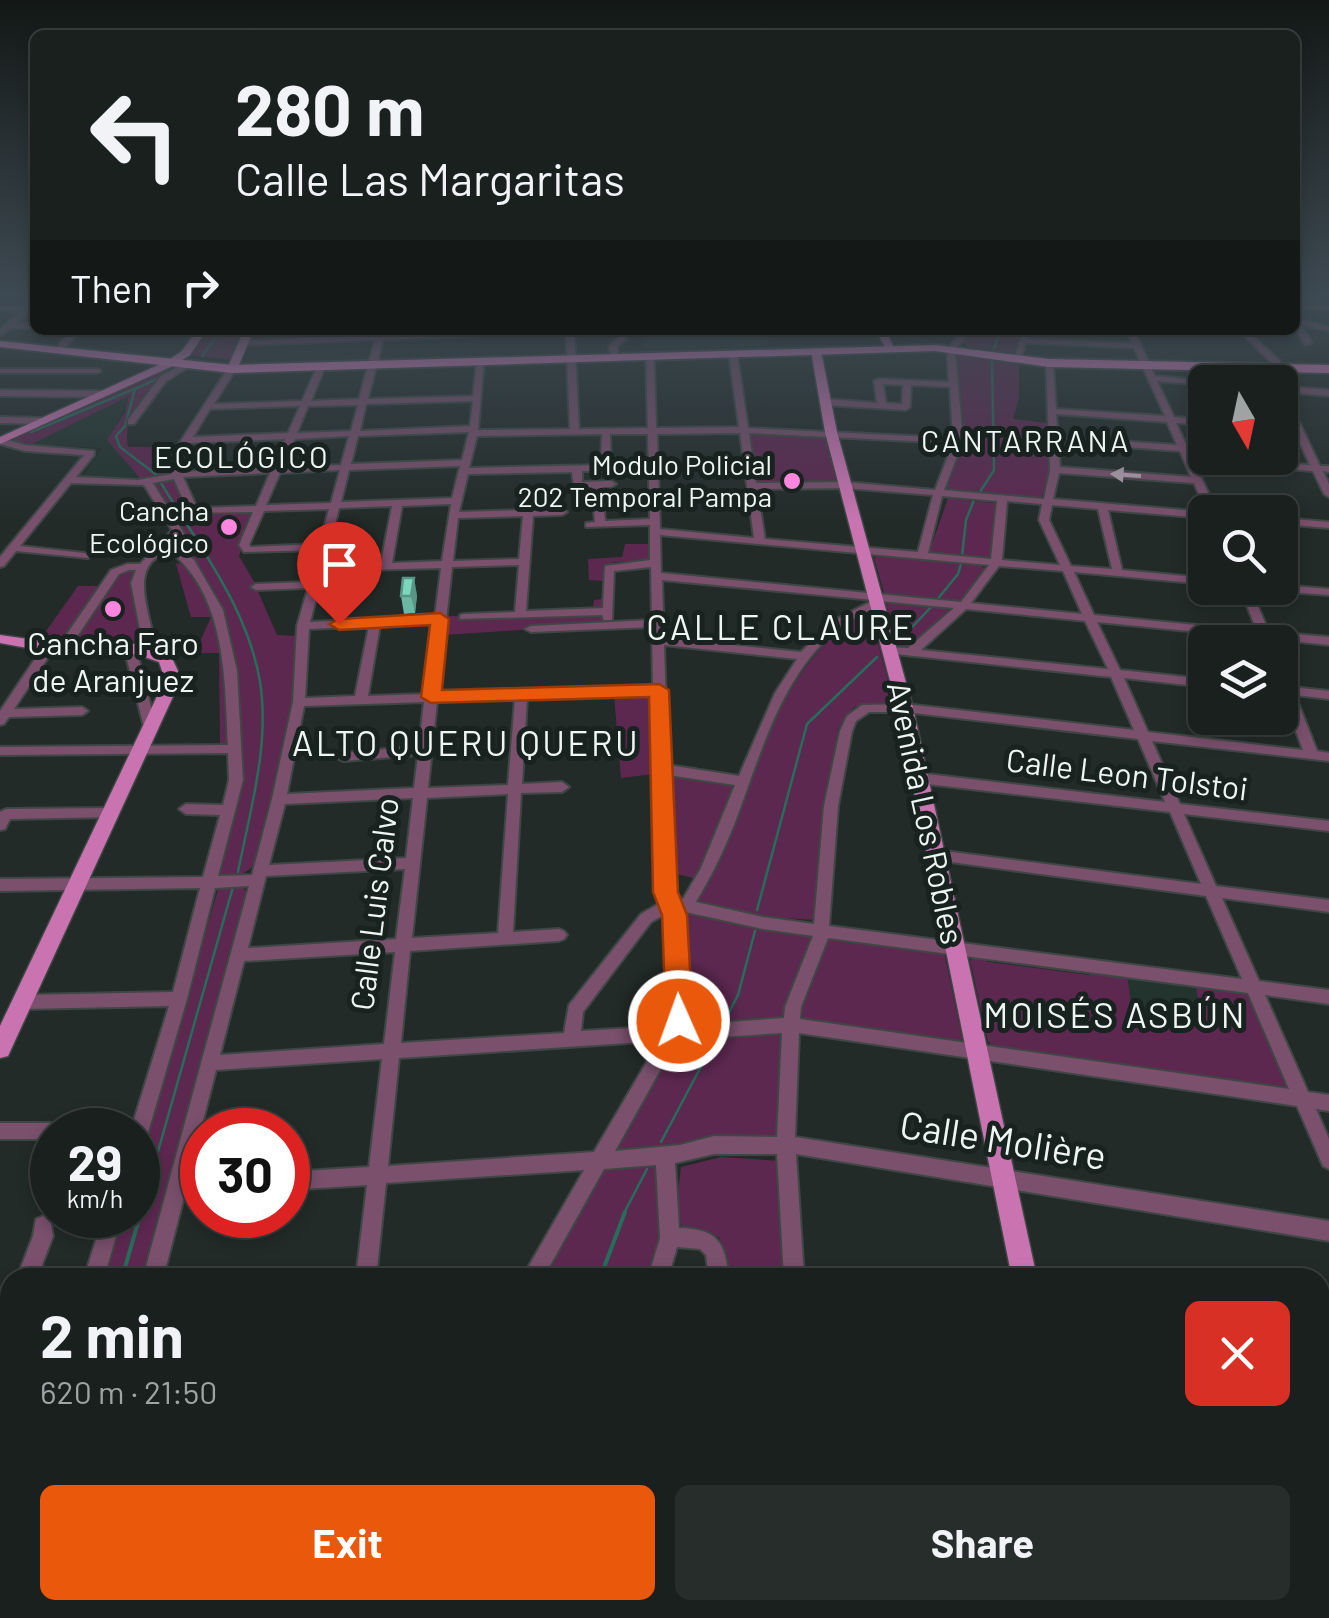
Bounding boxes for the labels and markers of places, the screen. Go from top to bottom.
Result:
place label: Modulo Policial 202 Temporal Pampa [518,447,772,513]
marker: Modulo Policial 202 Temporal Pampa [781,470,803,492]
place label: Cancha Ecológico [89,493,209,559]
marker: Cancha Ecológico [218,516,240,538]
pin [297,522,382,625]
marker: Cancha Faro de Aranjuez [102,598,124,620]
place label: Cancha Faro de Aranjuez [27,623,199,698]

